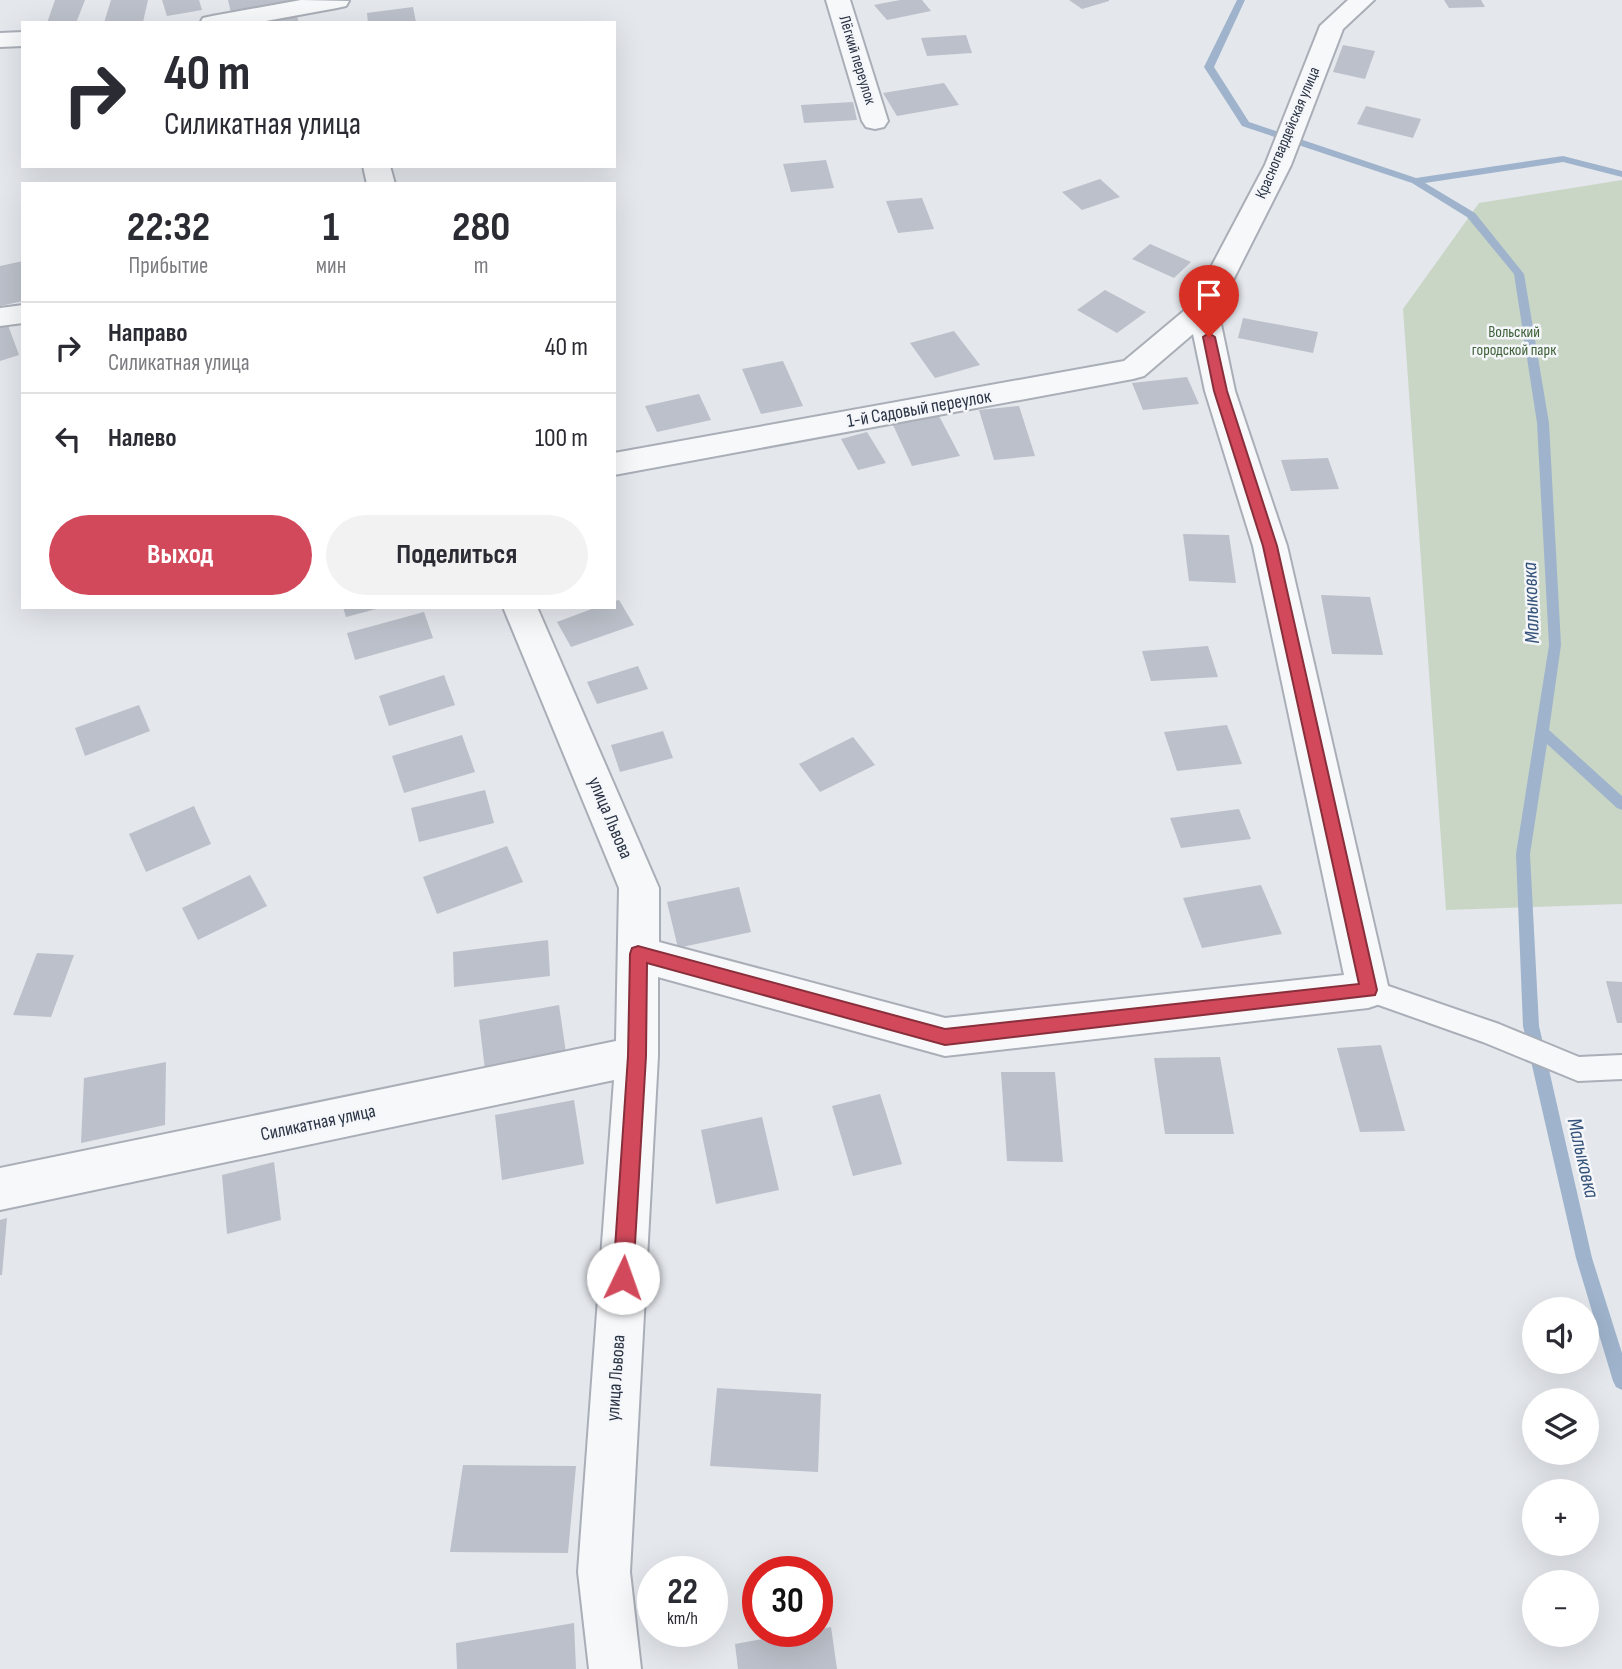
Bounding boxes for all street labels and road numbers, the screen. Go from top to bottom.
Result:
street label: Лёгкий переулок [834,13,880,108]
street label: Красногвардейская улица [1252,64,1324,202]
street label: 1-й Садовый переулок [845,385,994,433]
street label: улица Львова [583,774,637,862]
street label: Силикатная улица [258,1100,378,1146]
street label: улица Львова [602,1334,630,1422]

